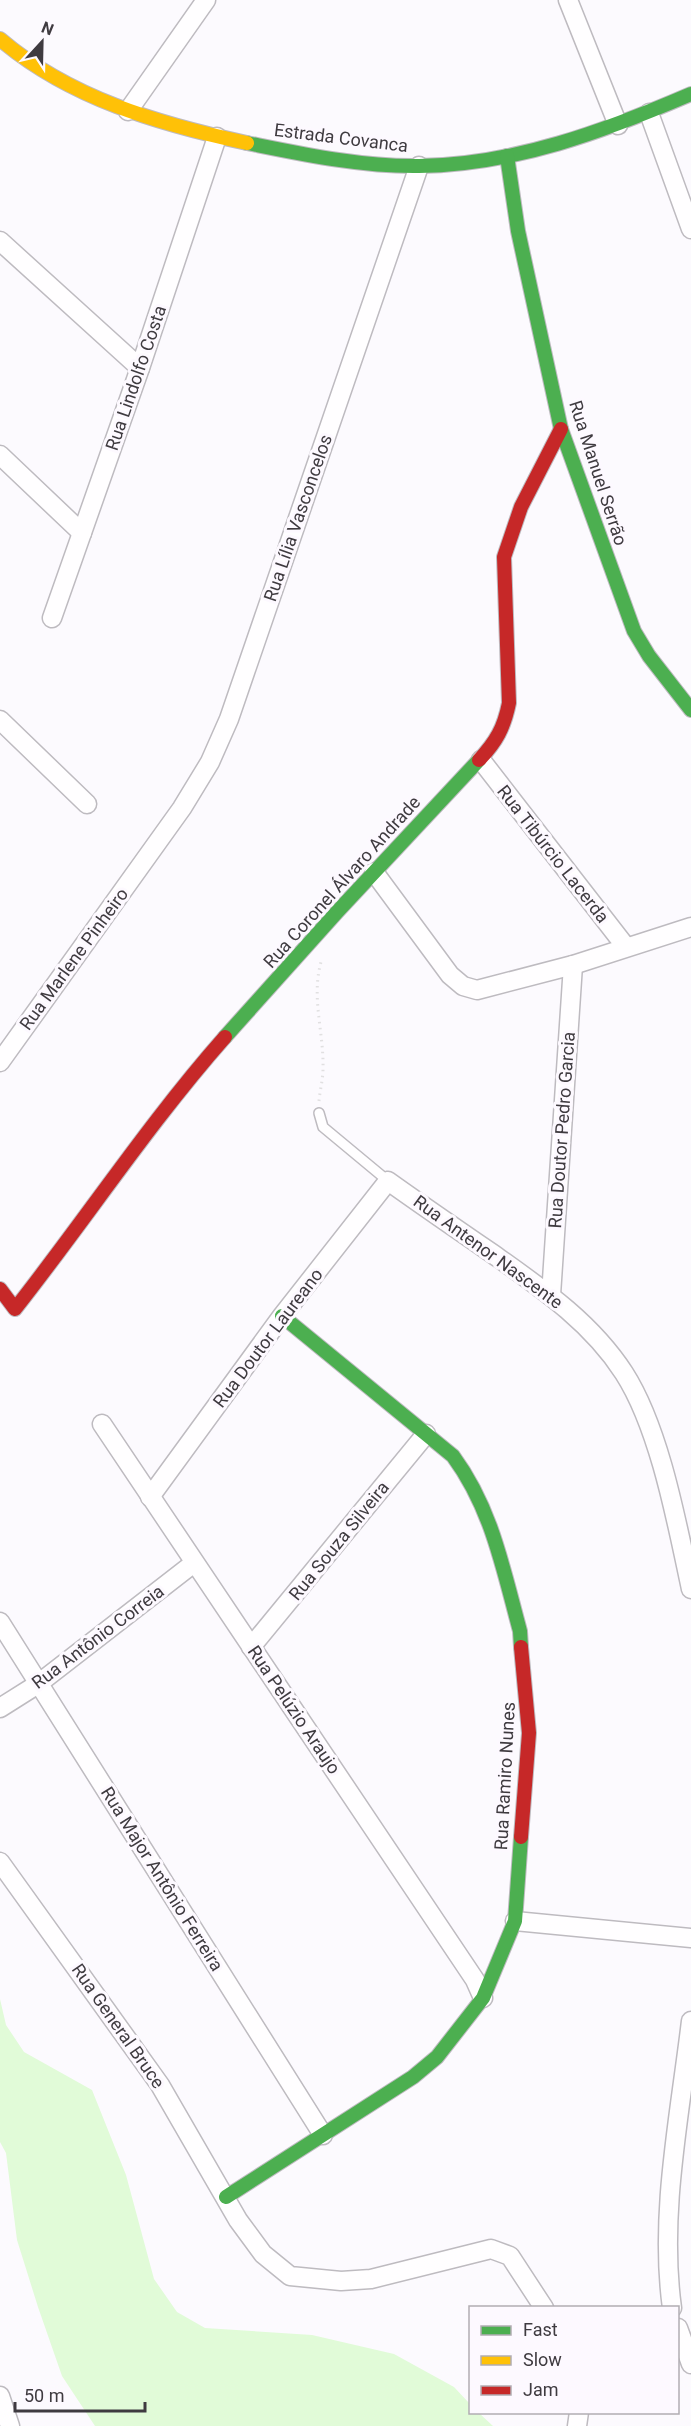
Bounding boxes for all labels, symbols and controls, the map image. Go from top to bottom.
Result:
north arrow [12,12,72,72]
text: N [39,18,56,39]
street label: Estrada Covanca [273,119,409,156]
street label: Rua Lindolfo Costa [101,303,170,453]
street label: Rua Manuel Serrão [565,398,632,548]
street label: Rua Lília Vasconcelos [259,432,336,604]
street label: Rua Tibúrcio Lacerda [493,781,614,927]
street label: Rua Coronel Álvaro Andrade [259,791,424,972]
street label: Rua Marlene Pinheiro [15,884,132,1034]
street label: Rua Doutor Pedro Garcia [544,1031,579,1229]
street label: Rua Antenor Nascente [410,1190,567,1313]
street label: Rua Doutor Laureano [208,1264,327,1411]
street label: Rua Souza Silveira [284,1477,393,1604]
street label: Rua Antônio Correia [28,1580,168,1693]
street label: Rua Pelúzio Araujo [244,1642,345,1778]
street label: Rua Ramiro Nunes [490,1701,519,1851]
street label: Rua Major Antônio Ferreira [97,1783,228,1975]
street label: Rua General Bruce [68,1959,169,2092]
legend [469,2306,679,2414]
text: Fast [523,2319,558,2340]
text: Slow [523,2349,562,2370]
scale bar [15,2375,146,2413]
text: Jam [523,2379,559,2400]
text: 50 m [24,2385,64,2406]

